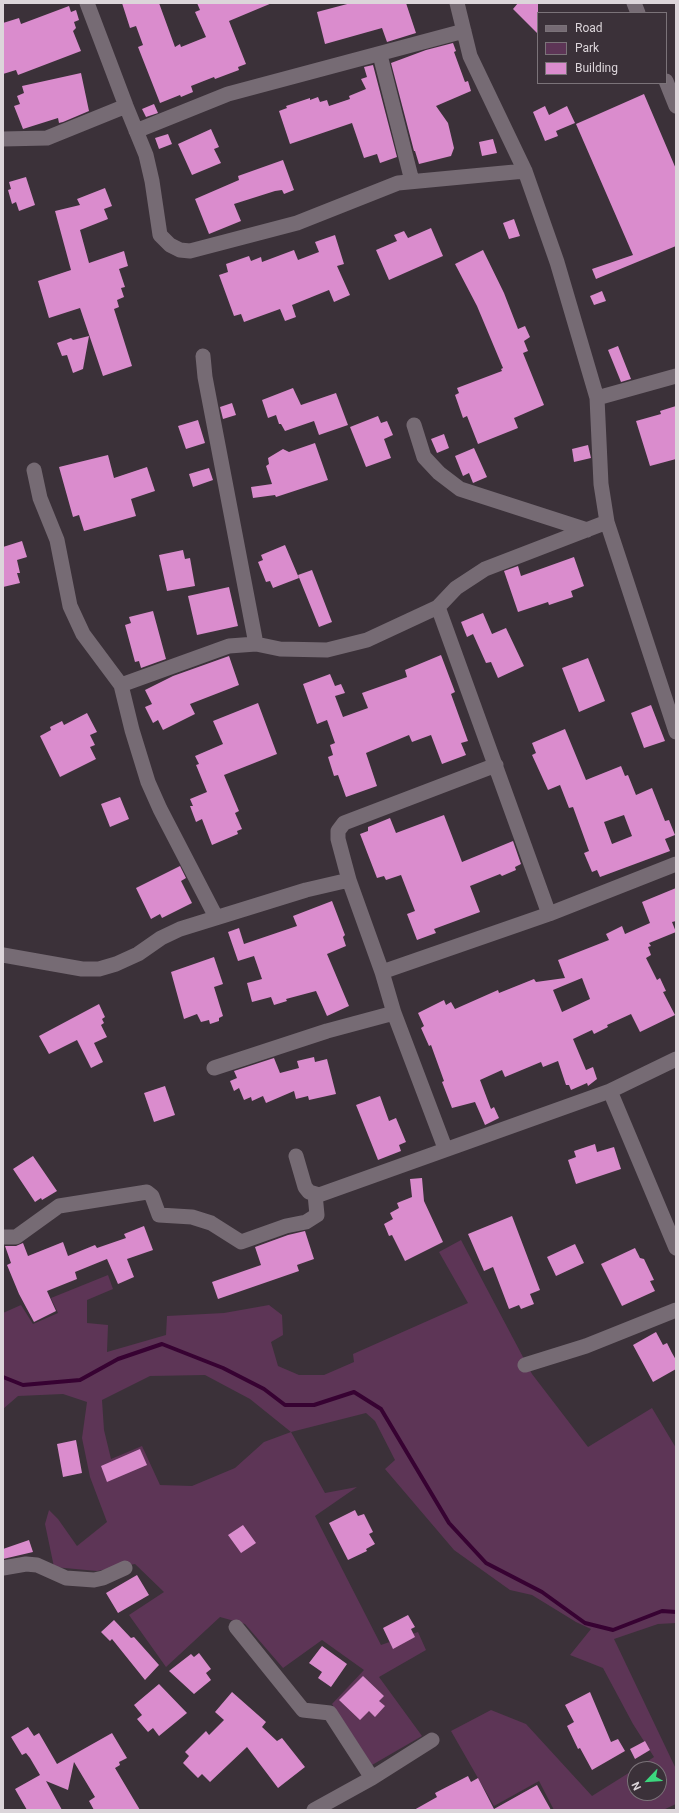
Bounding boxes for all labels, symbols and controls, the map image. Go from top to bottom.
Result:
legend [537,12,667,84]
text: Road [575,21,603,35]
text: Park [575,41,599,55]
text: Building [575,61,618,75]
north arrow [627,1761,667,1801]
text: N [629,1780,644,1792]

